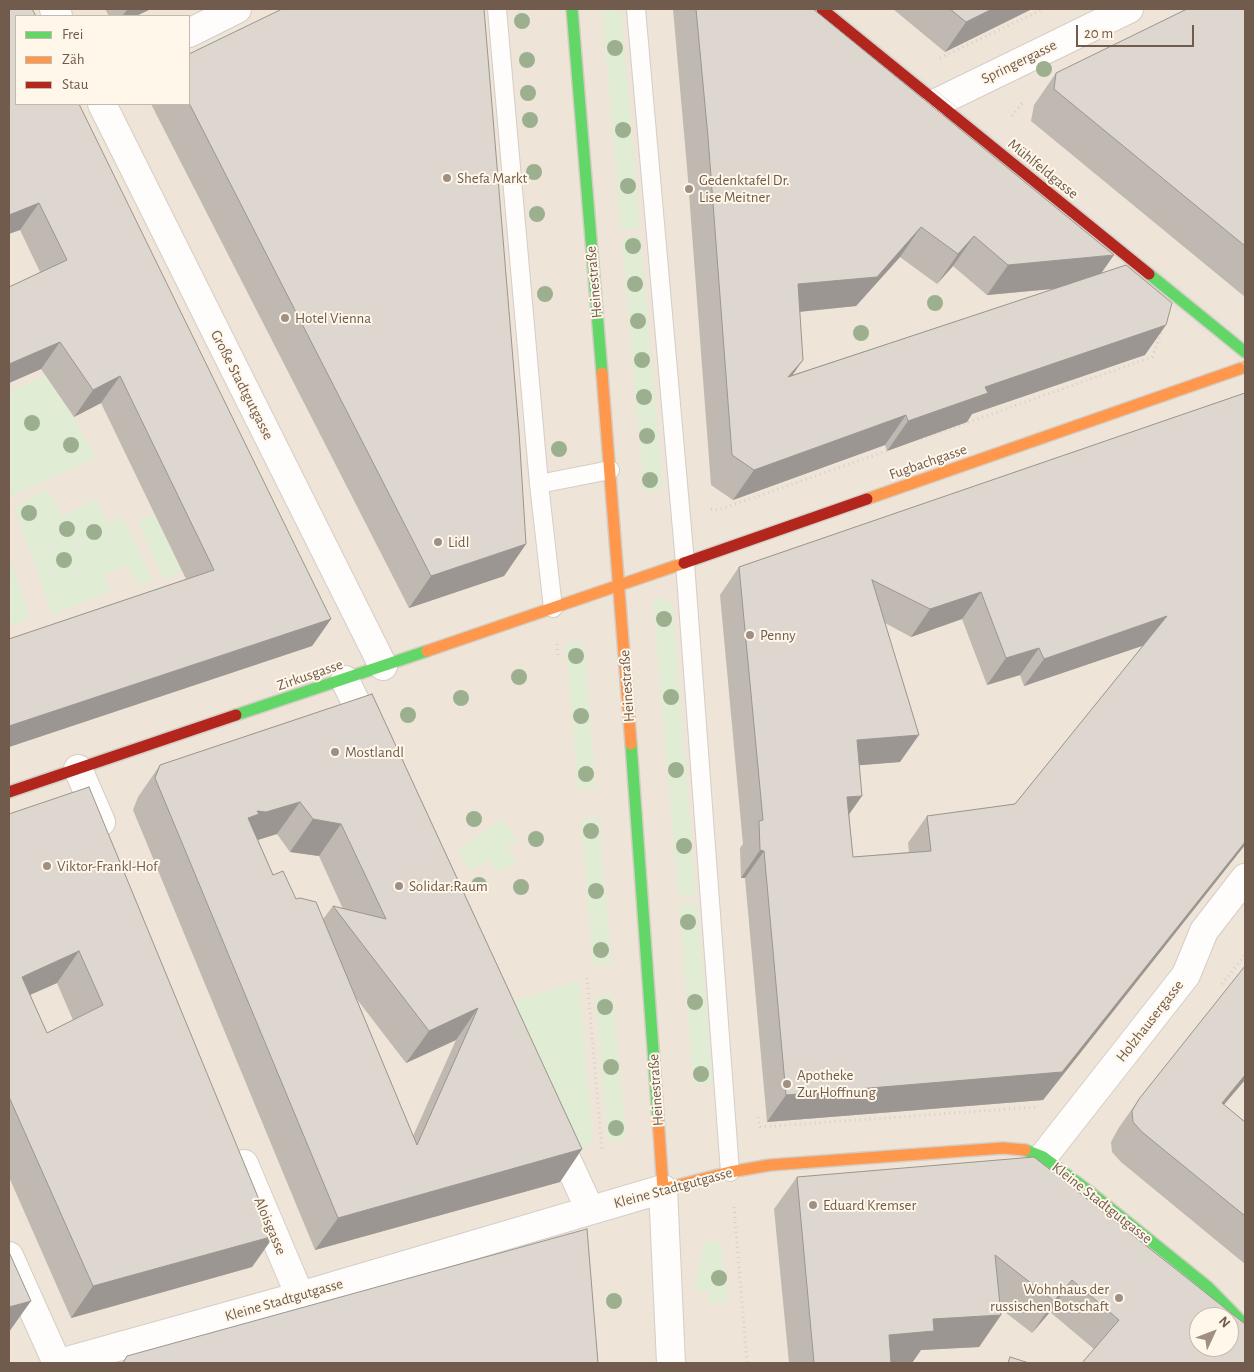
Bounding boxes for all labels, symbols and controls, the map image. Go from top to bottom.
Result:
legend [15,15,190,105]
scale bar [1079,15,1196,47]
text: 20 m [1084,26,1113,41]
text: Frei [62,27,83,42]
street label: Springergasse [978,36,1060,88]
text: Zäh [62,52,85,67]
text: Stau [62,77,88,92]
street label: Mühlfeldgasse [1004,135,1082,203]
place label: Shefa Markt [457,169,527,187]
place label: Gedenktafel Dr. Lise Meitner [699,171,790,206]
marker: Shefa Markt [441,172,453,184]
marker: Gedenktafel Dr. Lise Meitner [683,183,695,195]
street label: Heinestraße [582,245,606,319]
place label: Hotel Vienna [295,309,371,327]
marker: Hotel Vienna [279,312,291,324]
street label: Große Stadtgutgasse [207,327,277,443]
street label: Fugbachgasse [887,440,969,484]
place label: Lidl [448,533,469,551]
marker: Lidl [432,536,444,548]
place label: Penny [760,626,796,644]
marker: Penny [744,629,756,641]
street label: Heinestraße [615,649,639,723]
street label: Zirkusgasse [275,655,345,695]
place label: Mostlandl [345,743,404,761]
marker: Mostlandl [329,746,341,758]
place label: Viktor-Frankl-Hof [57,857,158,875]
marker: Viktor-Frankl-Hof [41,860,53,872]
place label: Solidar:Raum [409,877,488,895]
marker: Solidar:Raum [393,880,405,892]
street label: Holzhausergasse [1112,976,1188,1066]
street label: Heinestraße [644,1053,668,1127]
place label: Apotheke Zur Hoffnung [797,1066,876,1101]
marker: Apotheke Zur Hoffnung [781,1078,793,1090]
street label: Kleine Stadtgutgasse [1048,1158,1156,1248]
street label: Kleine Stadtgutgasse [612,1164,734,1212]
street label: Aloisgasse [250,1194,290,1258]
place label: Eduard Kremser [823,1196,916,1214]
marker: Eduard Kremser [807,1199,819,1211]
street label: Kleine Stadtgutgasse [223,1275,345,1325]
place label: Wohnhaus der russischen Botschaft [990,1280,1109,1315]
marker: Wohnhaus der russischen Botschaft [1113,1292,1125,1304]
north arrow [1189,1307,1239,1357]
text: N [1216,1314,1233,1331]

